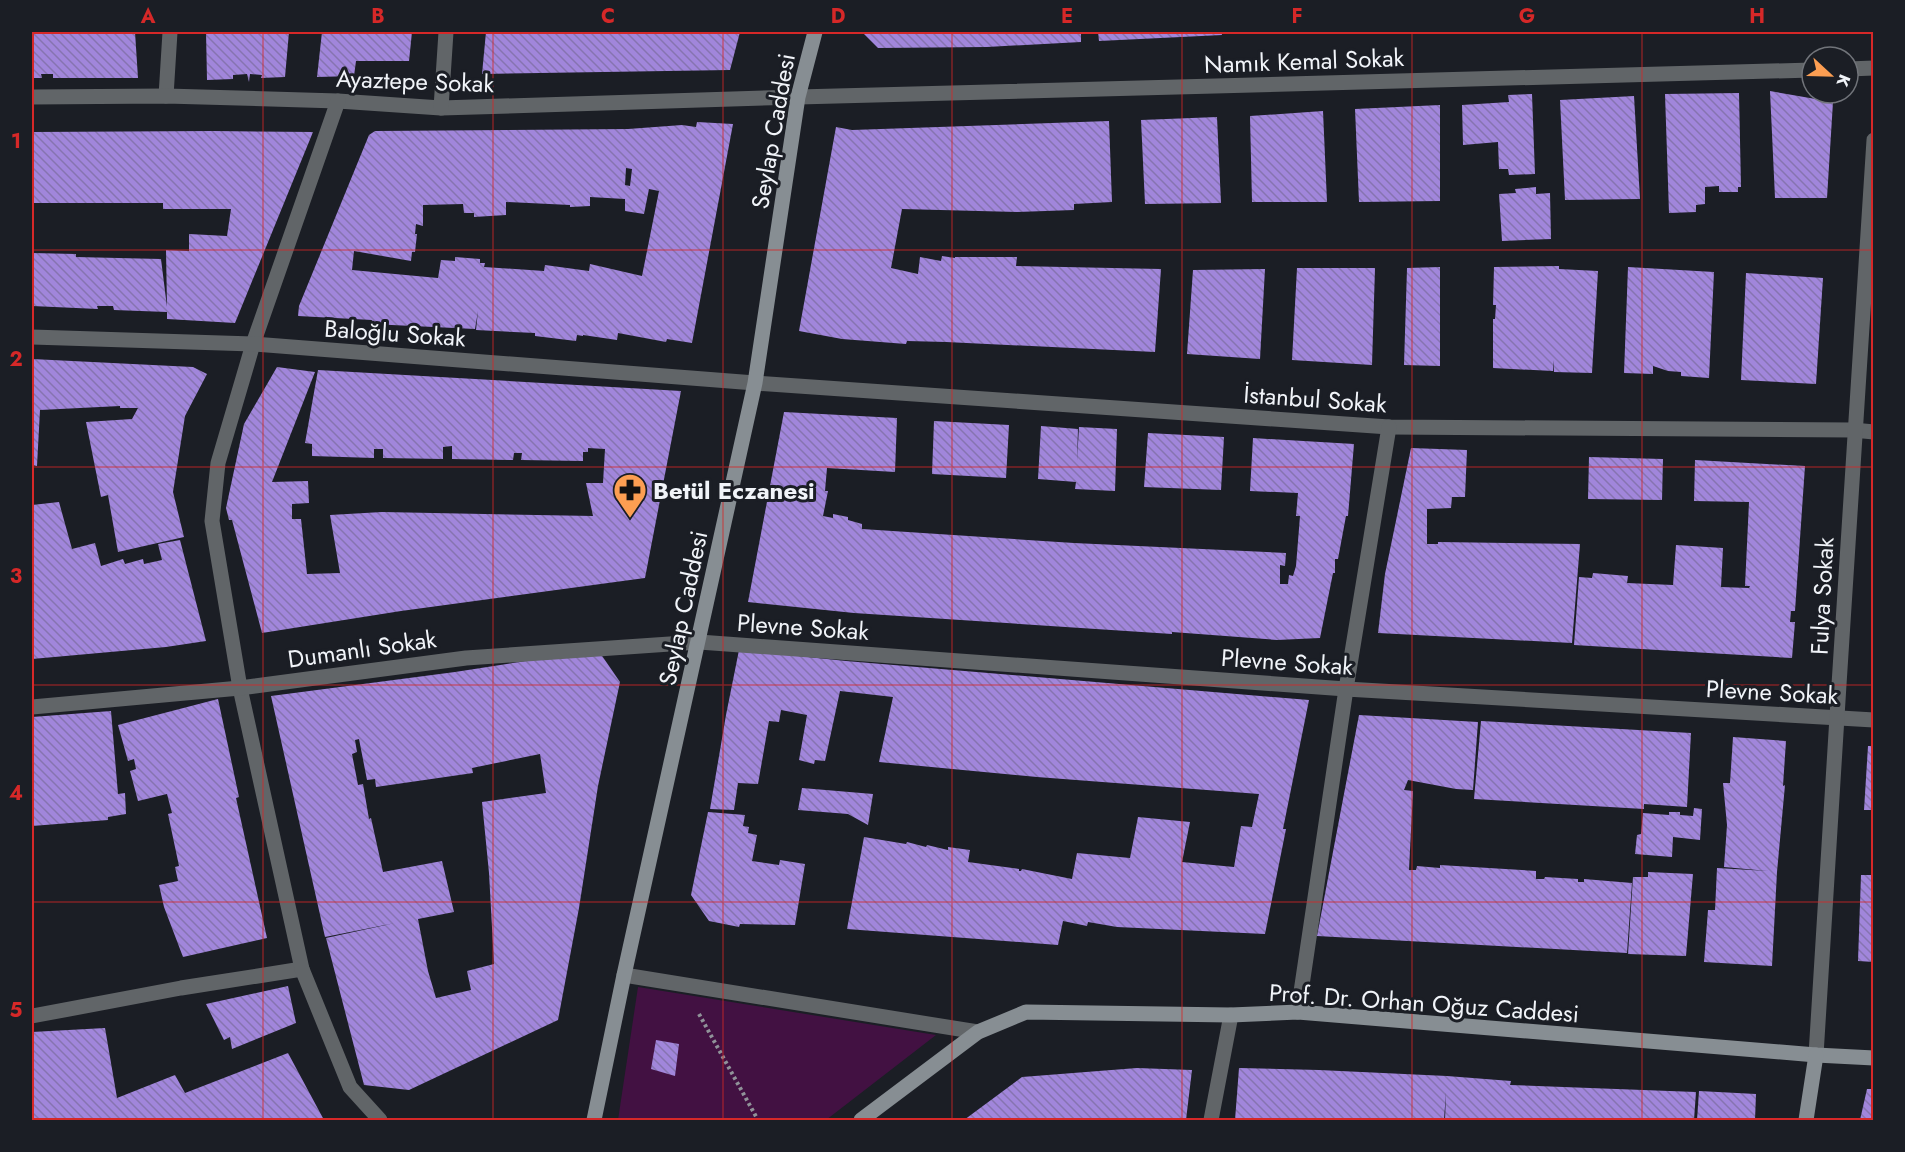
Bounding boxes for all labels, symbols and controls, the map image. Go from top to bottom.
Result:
text: A [140,2,156,31]
text: B [371,2,385,31]
text: C [601,2,615,31]
text: D [831,2,845,31]
text: E [1061,2,1073,31]
text: F [1291,2,1303,31]
text: G [1519,2,1535,31]
text: H [1749,2,1765,31]
street label: Namık Kemal Sokak [1203,40,1405,82]
north arrow [1800,45,1860,105]
street label: Seylap Caddesi [742,51,804,211]
street label: Ayaztepe Sokak [335,61,495,101]
text: K [1830,71,1856,91]
text: 1 [11,127,21,156]
street label: Baloğlu Sokak [323,311,467,355]
text: 2 [9,345,23,374]
street label: İstanbul Sokak [1242,377,1388,421]
pharmacy icon: Betül Eczanesi [612,472,648,519]
place label: Betül Eczanesi [653,473,815,508]
street label: Seylap Caddesi [650,527,716,689]
street label: Fulya Sokak [1801,536,1843,656]
text: 3 [10,562,22,591]
street label: Plevne Sokak [736,605,871,649]
street label: Dumanlı Sokak [285,621,439,677]
street label: Plevne Sokak [1220,640,1355,684]
street label: Plevne Sokak [1705,671,1839,713]
text: 4 [9,779,23,808]
street label: Prof. Dr. Orhan Oğuz Caddesi [1268,975,1580,1031]
text: 5 [10,996,23,1025]

